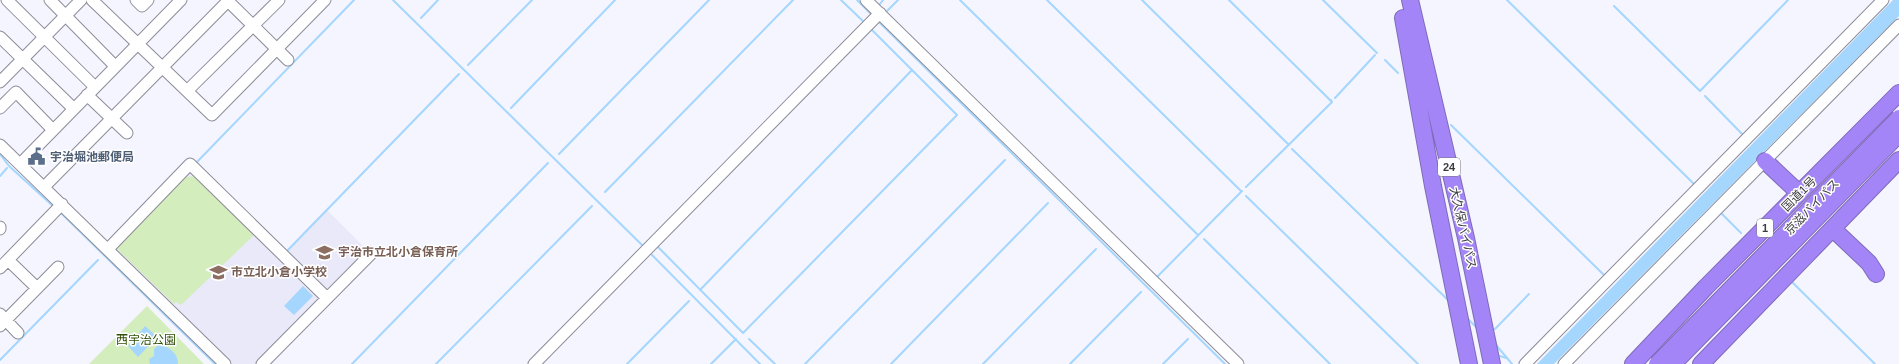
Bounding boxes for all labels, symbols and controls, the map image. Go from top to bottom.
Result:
public building icon: 宇治堀池郵便局 [27,147,47,167]
place label: 宇治堀池郵便局 [50,150,134,164]
road number: 24 [1438,158,1460,176]
street label: 国道1号 [1779,174,1819,214]
street label: 京滋バイパス [1782,176,1842,238]
street label: 大久保バイパス [1447,186,1479,270]
road number: 1 [1757,219,1773,237]
school or university icon: 宇治市立北小倉保育所 [315,242,335,262]
place label: 宇治市立北小倉保育所 [338,245,458,259]
school or university icon: 市立北小倉小学校 [208,262,228,282]
place label: 市立北小倉小学校 [231,265,327,279]
park label: 西宇治公園 [116,333,176,347]

